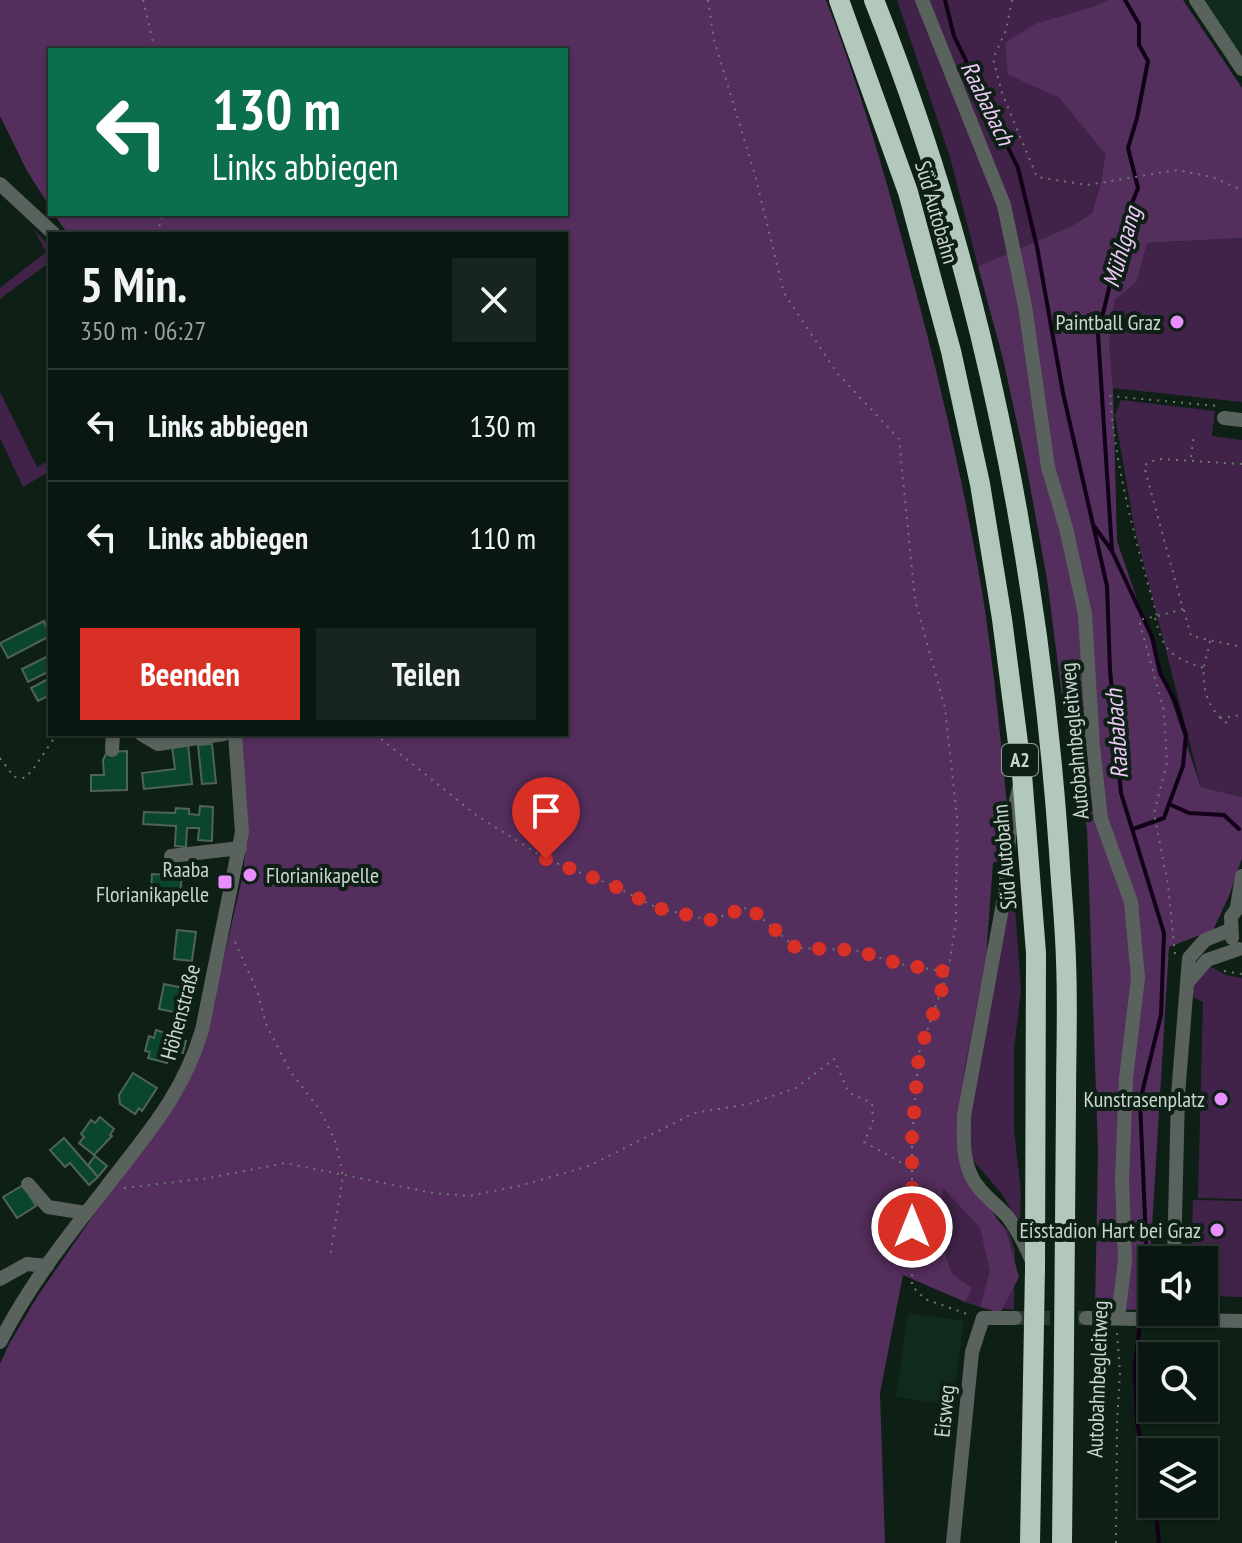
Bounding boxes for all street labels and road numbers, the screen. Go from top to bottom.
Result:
street label: Süd Autobahn [909,157,965,267]
street label: Autobahnbegleitweg [1053,661,1095,821]
road number: A2 [1002,744,1038,776]
street label: Süd Autobahn [985,803,1023,911]
street label: Höhenstraße [154,961,206,1063]
street label: Autobahnbegleitweg [1080,1300,1114,1458]
street label: Eisweg [927,1383,961,1439]

